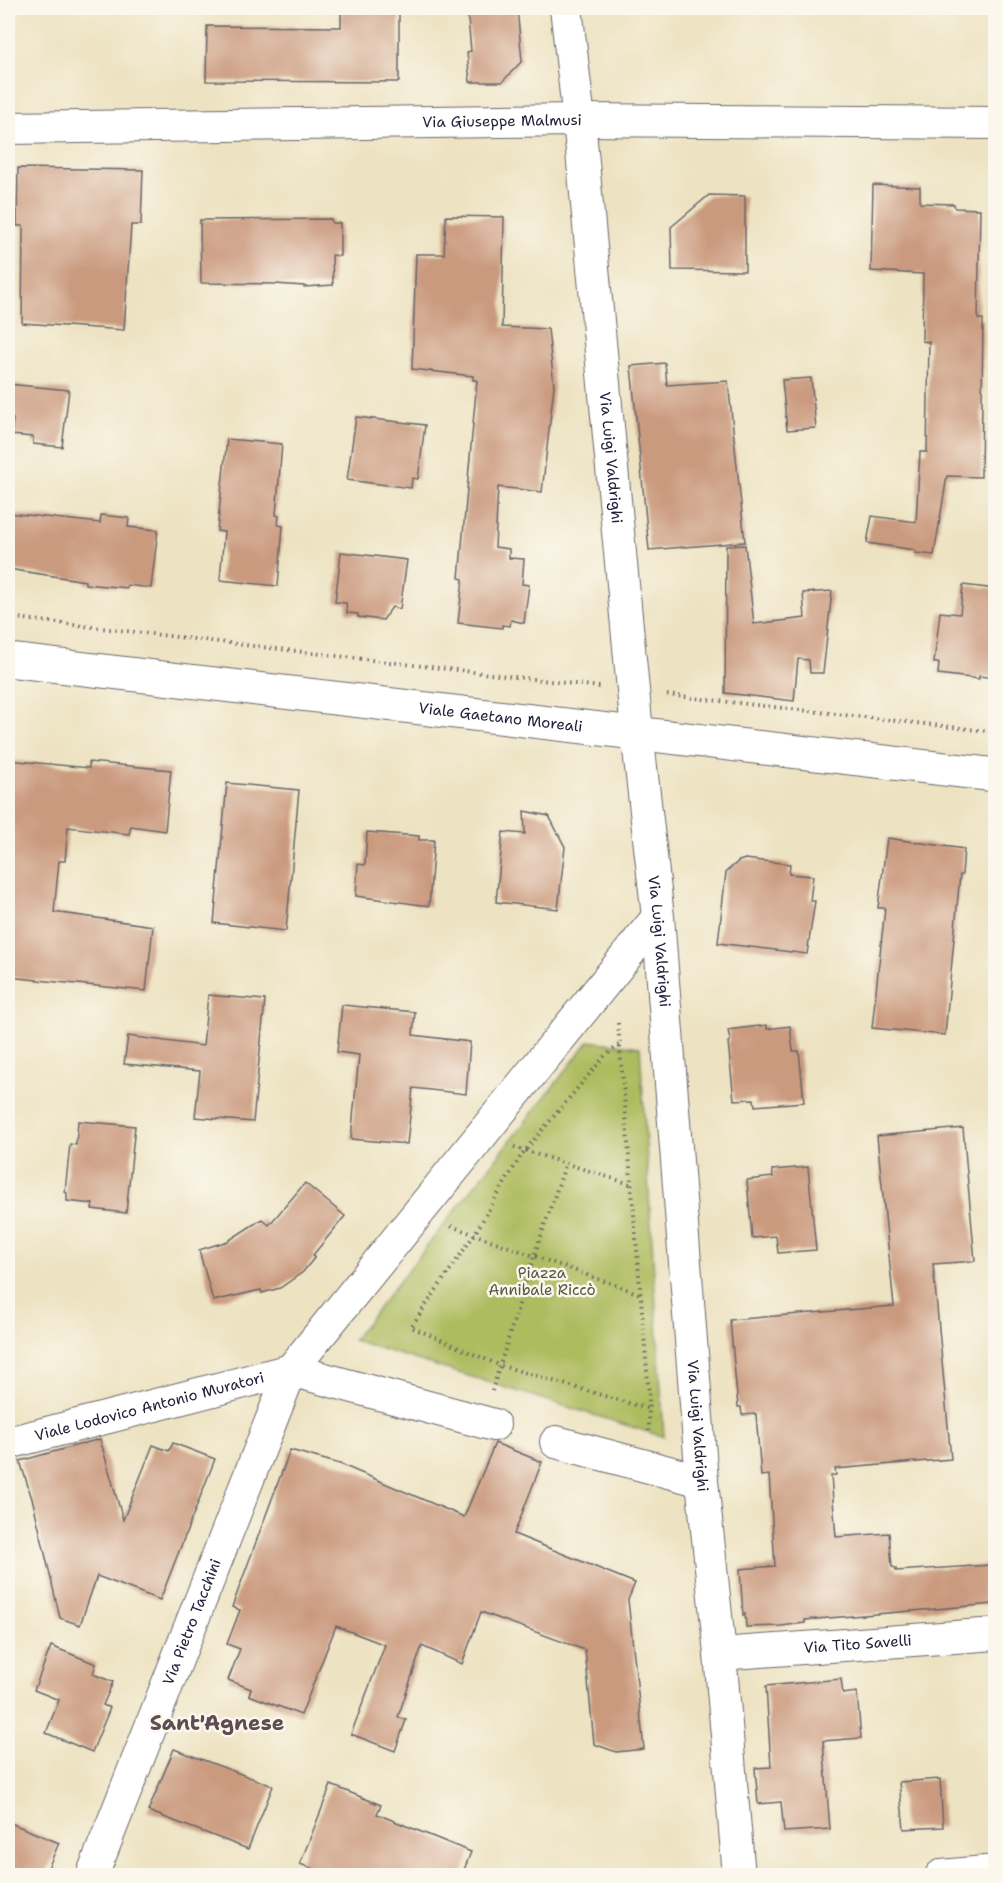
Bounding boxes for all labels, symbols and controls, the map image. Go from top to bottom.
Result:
street label: Via Giuseppe Malmusi [422,110,582,132]
street label: Via Luigi Valdrighi [595,391,627,525]
street label: Viale Gaetano Moreali [418,698,584,737]
street label: Via Luigi Valdrighi [643,874,675,1008]
park label: Piazza Annibale Riccò [488,1263,596,1300]
street label: Via Luigi Valdrighi [683,1359,713,1493]
street label: Viale Lodovico Antonio Muratori [32,1367,266,1446]
street label: Via Pietro Tacchini [158,1556,226,1688]
street label: Via Tito Savelli [803,1630,912,1658]
district label: Sant'Agnese [150,1709,284,1737]

